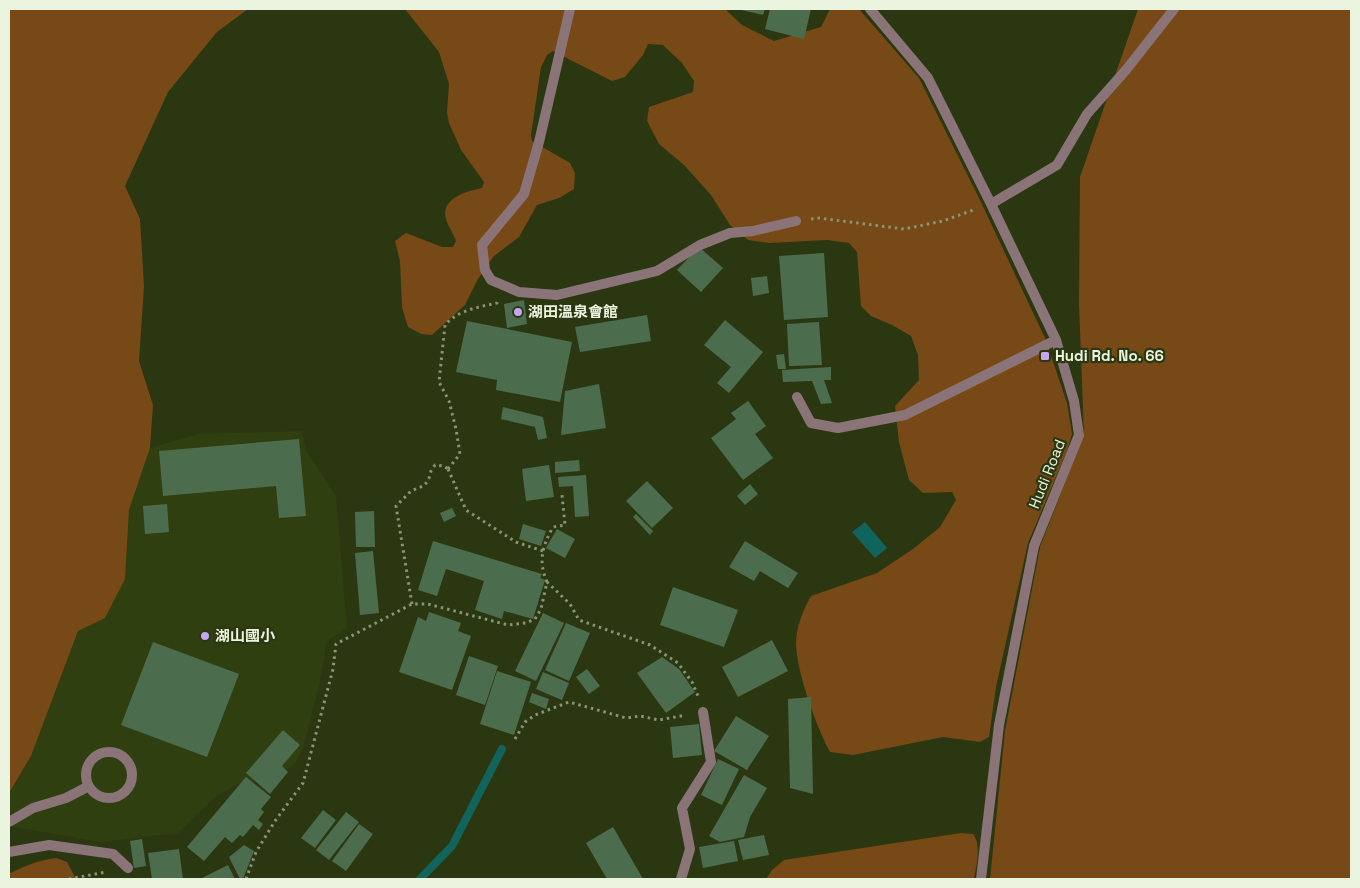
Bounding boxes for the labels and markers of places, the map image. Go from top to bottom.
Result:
place label: 湖田溫泉會館 [528,302,618,321]
marker: 湖田溫泉會館 [512,306,524,318]
place label: Hudi Rd. No. 66 [1055,346,1164,365]
marker: Hudi Rd. No. 66 [1039,350,1051,362]
place label: 湖山國小 [215,626,276,645]
marker: 湖山國小 [199,630,211,642]

